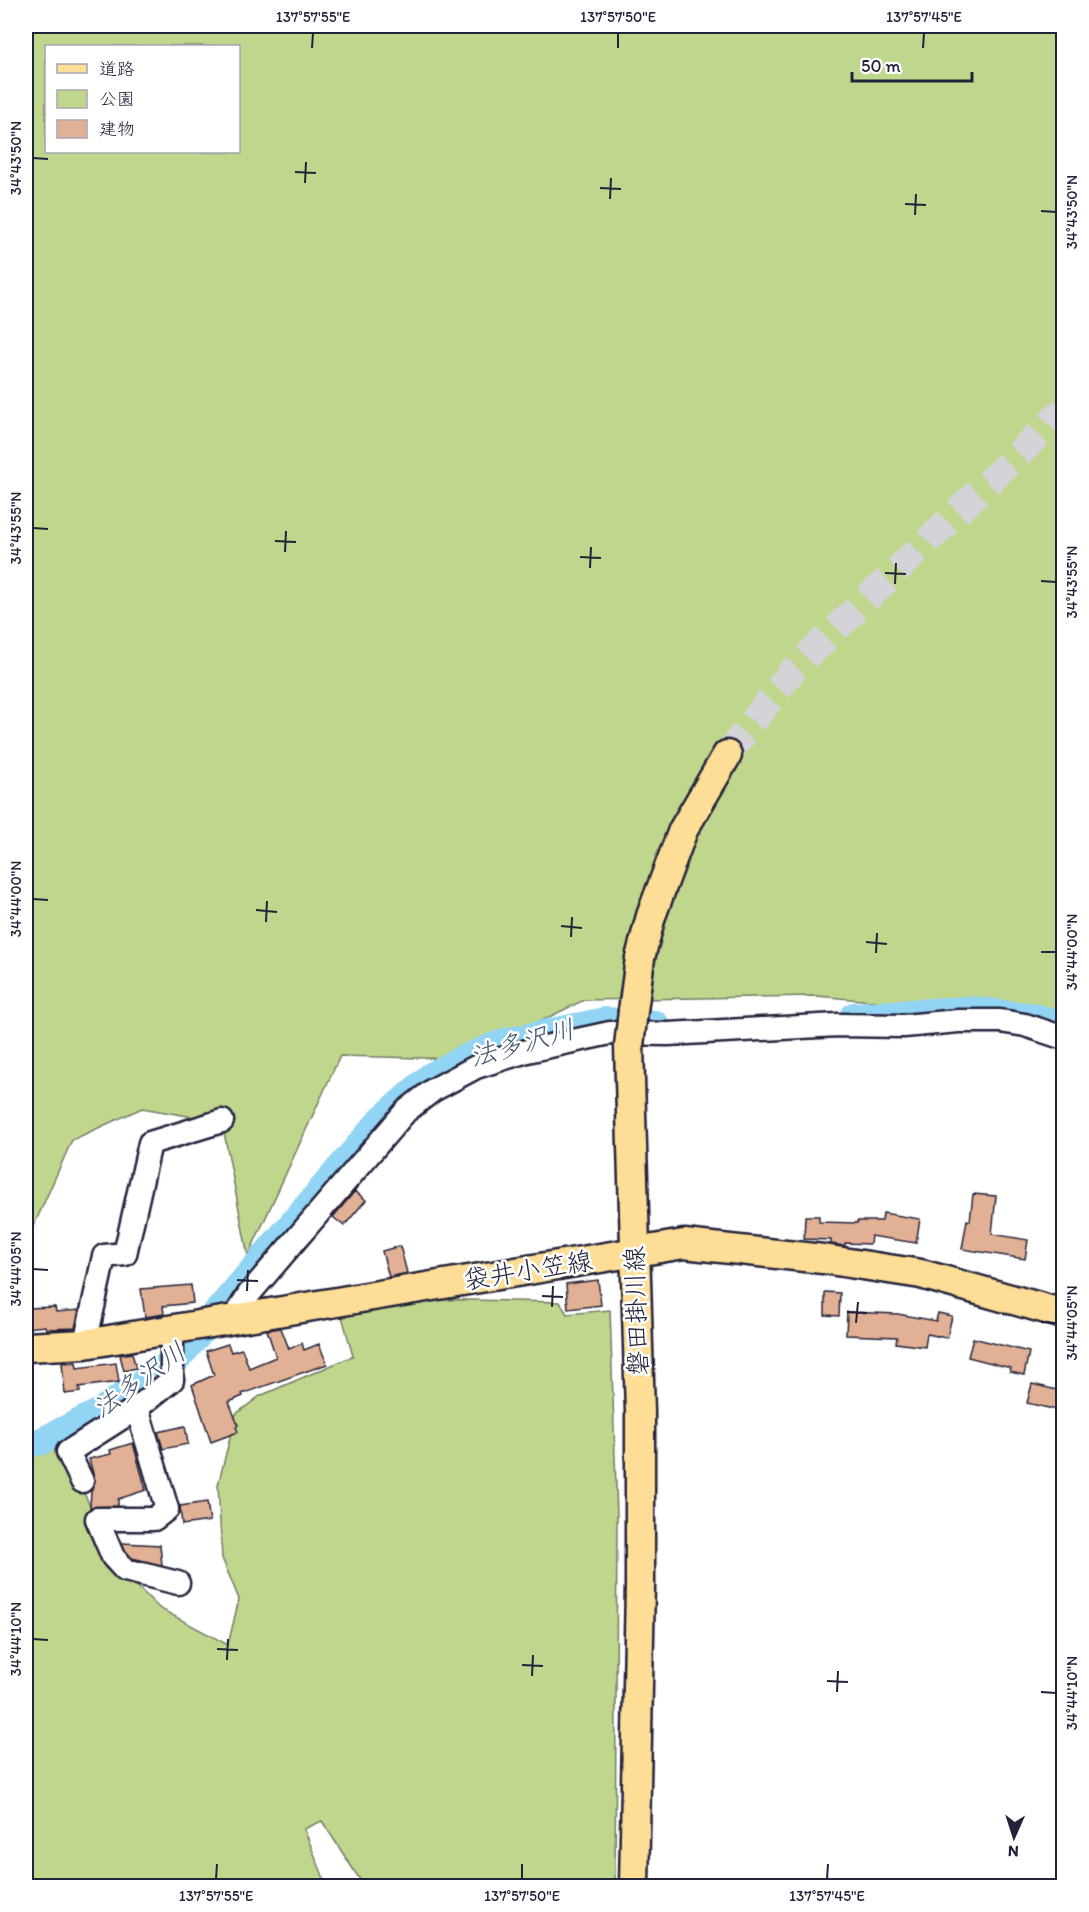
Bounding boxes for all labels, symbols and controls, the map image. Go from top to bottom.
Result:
text: 137°57'55"E [276,8,350,26]
text: 137°57'50"E [580,8,656,26]
text: 137°57'45"E [886,8,962,26]
legend [45,45,240,153]
scale bar [852,45,972,83]
text: 50 m [861,55,901,77]
text: 道路 [99,58,135,80]
text: 公園 [99,88,135,110]
text: 建物 [99,118,135,140]
text: 34°43'50"N [7,121,25,195]
text: 34°43'50"N [1063,175,1081,249]
text: 34°43'55"N [7,492,25,564]
text: 34°43'55"N [1063,546,1081,618]
text: 34°44'00"N [7,861,25,937]
text: 34°44'00"N [1063,914,1081,990]
water label: 法多沢川 [465,1012,578,1073]
text: 34°44'05"N [7,1231,25,1307]
street label: 袋井小笠線 [461,1244,595,1296]
street label: 磐田掛川線 [618,1245,654,1377]
text: 34°44'05"N [1063,1285,1081,1361]
water label: 法多沢川 [85,1335,192,1425]
text: 34°44'10"N [7,1602,25,1676]
text: 34°44'10"N [1063,1656,1081,1730]
north arrow [984,1807,1044,1867]
text: N [1007,1842,1019,1861]
text: 137°57'55"E [179,1887,253,1905]
text: 137°57'50"E [484,1887,560,1905]
text: 137°57'45"E [789,1887,865,1905]

